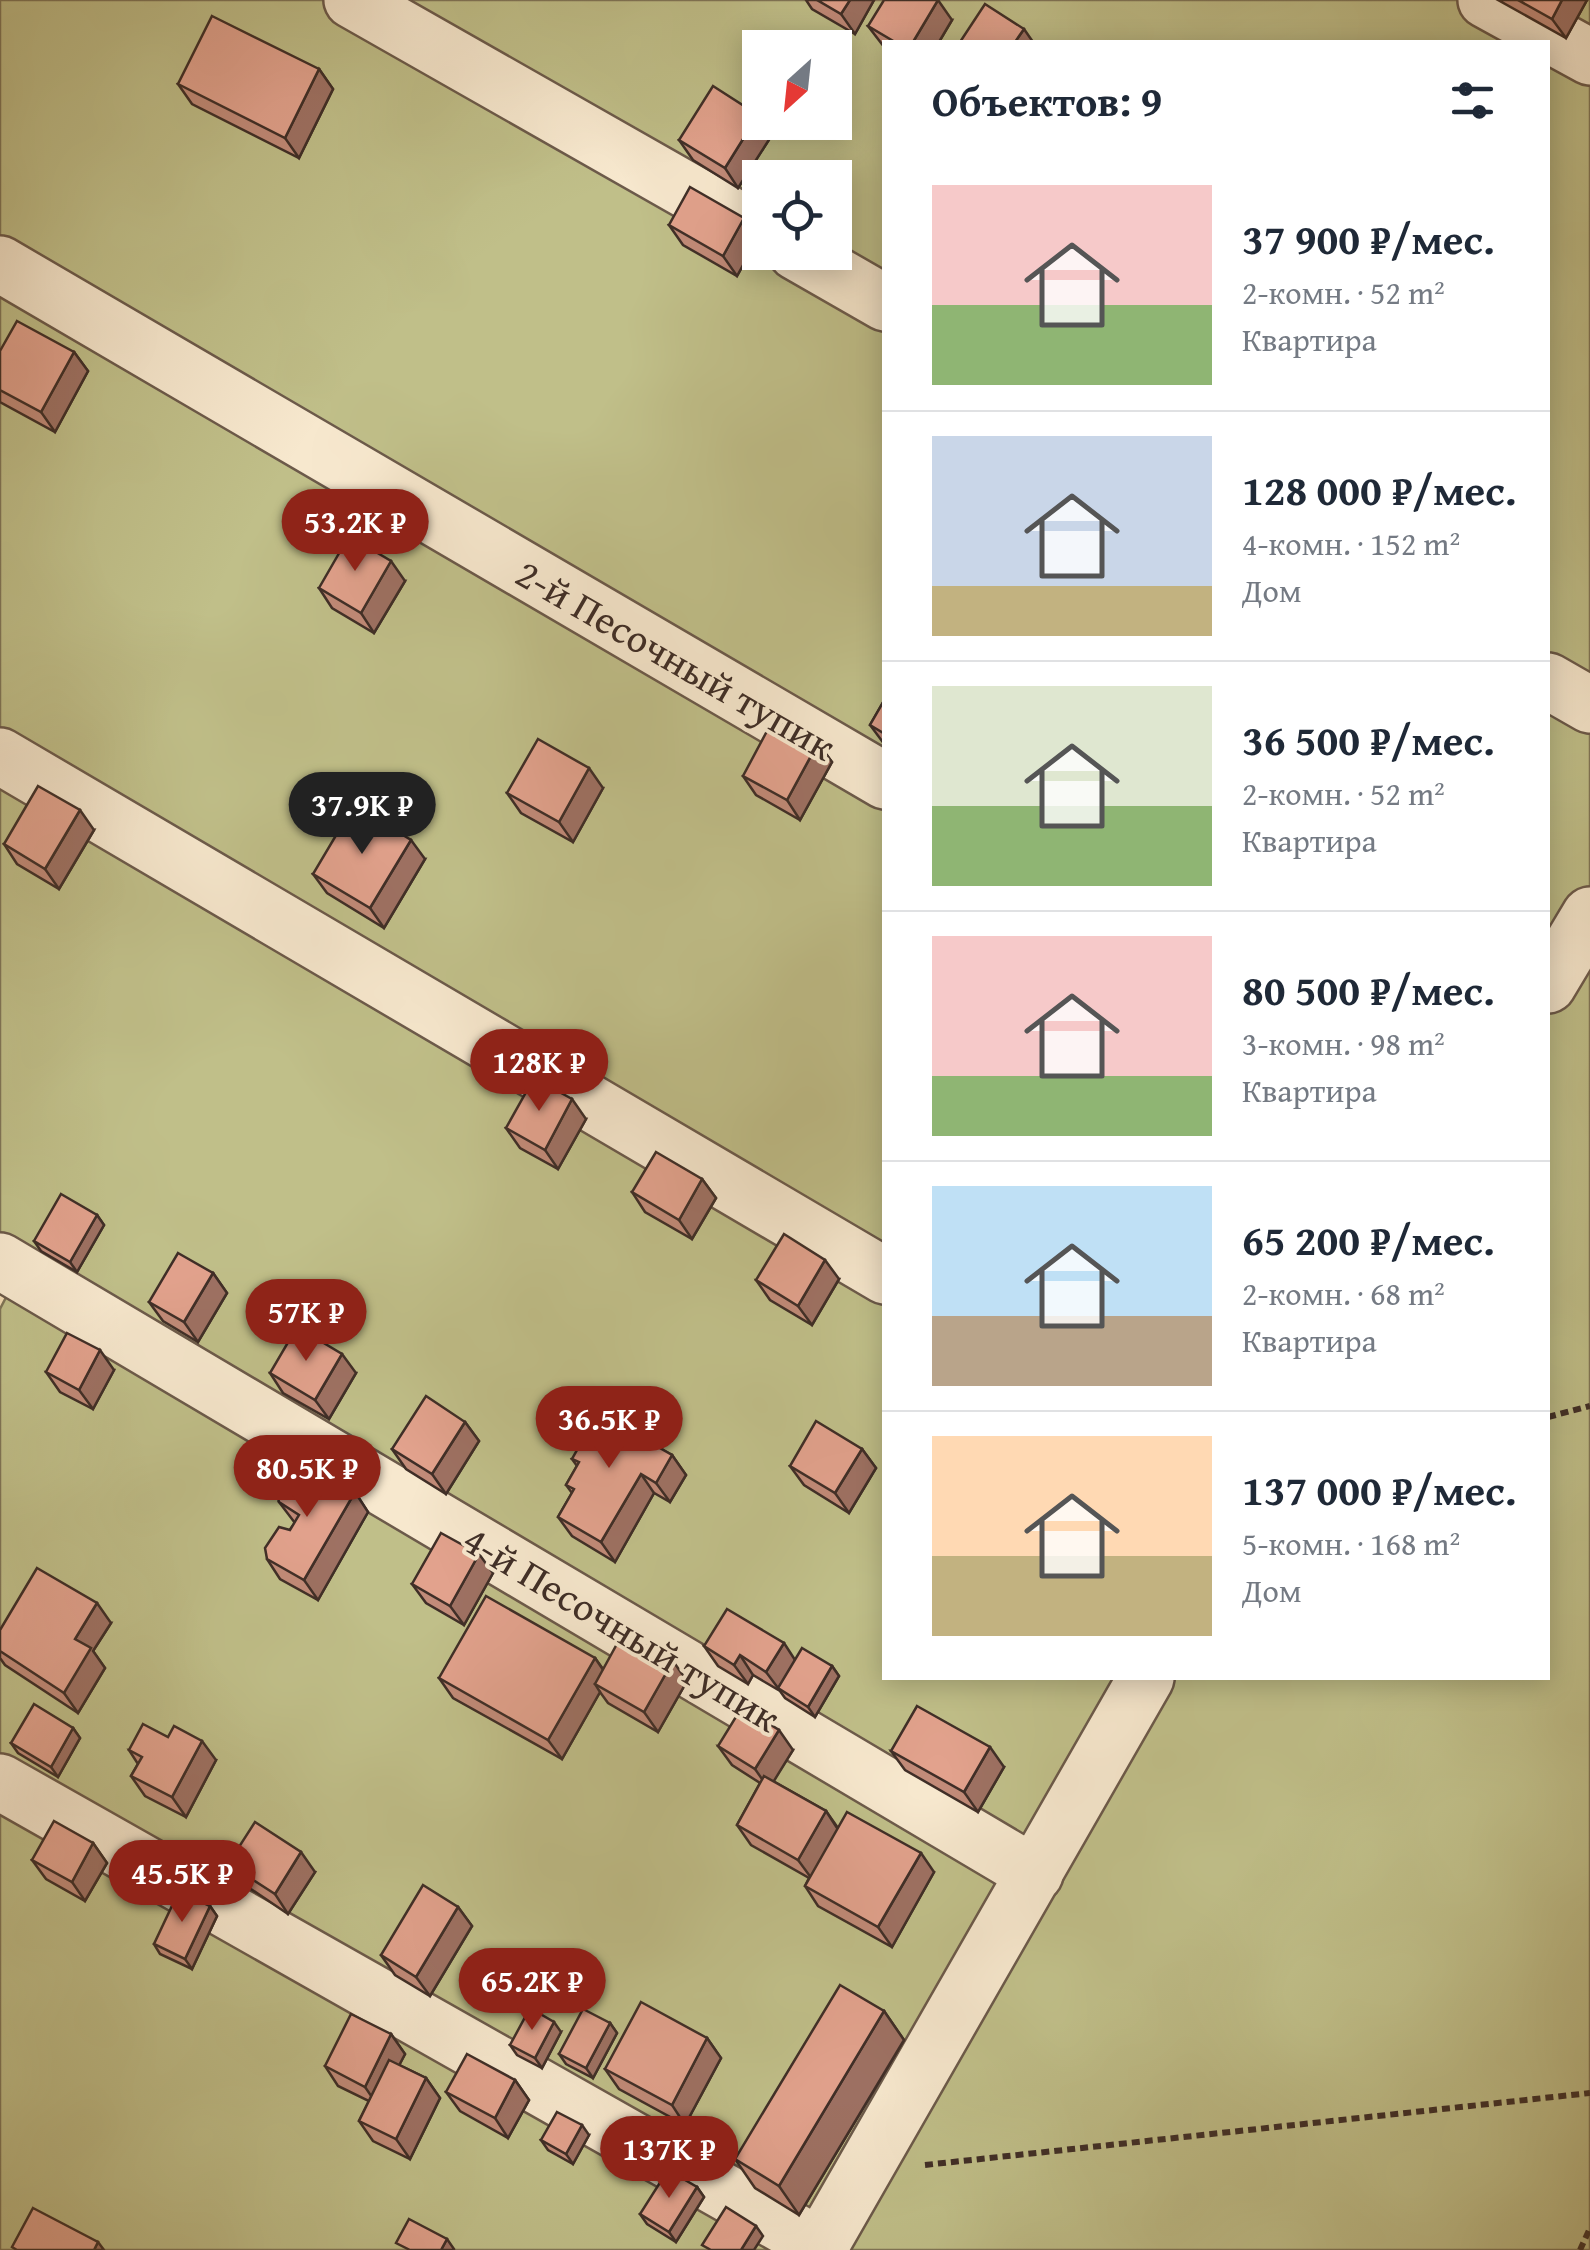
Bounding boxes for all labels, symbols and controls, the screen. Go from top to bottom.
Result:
north arrow [742,30,852,140]
map controls [742,30,852,270]
text: Объектов: 9 [932,70,1162,131]
icon: filters [1445,73,1500,128]
button: locate [742,160,852,270]
text: 37 900 ₽/мес. [1242,208,1495,269]
icon: home [1012,225,1132,345]
text: 2-комн. · 52 m² [1242,269,1445,316]
text: Квартира [1242,316,1377,363]
text: 128 000 ₽/мес. [1242,459,1516,520]
icon: home [1012,476,1132,596]
pin: 53.2K ₽ [263,489,447,574]
text: 53.2K ₽ [304,498,406,545]
text: 4-комн. · 152 m² [1242,520,1460,567]
street label: 2-й Песочный тупик [505,543,847,775]
text: Дом [1242,567,1302,614]
text: 36 500 ₽/мес. [1242,709,1495,770]
icon: home [1012,726,1132,846]
text: 2-комн. · 52 m² [1242,770,1445,817]
pin: 37.9K ₽ [270,772,454,857]
text: 37.9K ₽ [311,781,413,828]
text: Квартира [1242,817,1377,864]
text: 80 500 ₽/мес. [1242,959,1495,1020]
icon: home [1012,976,1132,1096]
text: 3-комн. · 98 m² [1242,1020,1445,1067]
pin: 128K ₽ [458,1029,620,1114]
text: 128K ₽ [492,1038,586,1085]
text: Квартира [1242,1067,1377,1114]
text: 65 200 ₽/мес. [1242,1209,1495,1270]
icon: home [1012,1226,1132,1346]
text: 2-комн. · 68 m² [1242,1270,1445,1317]
pin: 57K ₽ [236,1279,376,1364]
text: 57K ₽ [268,1288,345,1335]
text: Квартира [1242,1317,1377,1364]
pin: 36.5K ₽ [517,1386,701,1471]
text: 36.5K ₽ [558,1395,660,1442]
pin: 80.5K ₽ [215,1435,399,1520]
text: 80.5K ₽ [256,1444,358,1491]
text: 137 000 ₽/мес. [1242,1459,1516,1520]
icon: home [1012,1476,1132,1596]
street label: 4-й Песочный тупик [452,1510,792,1746]
text: 5-комн. · 168 m² [1242,1520,1460,1567]
text: Дом [1242,1567,1302,1614]
pin: 45.5K ₽ [90,1840,274,1925]
text: 45.5K ₽ [131,1849,233,1896]
pin: 65.2K ₽ [440,1948,624,2033]
text: 65.2K ₽ [481,1957,583,2004]
pin: 137K ₽ [588,2116,750,2201]
text: 137K ₽ [622,2125,716,2172]

